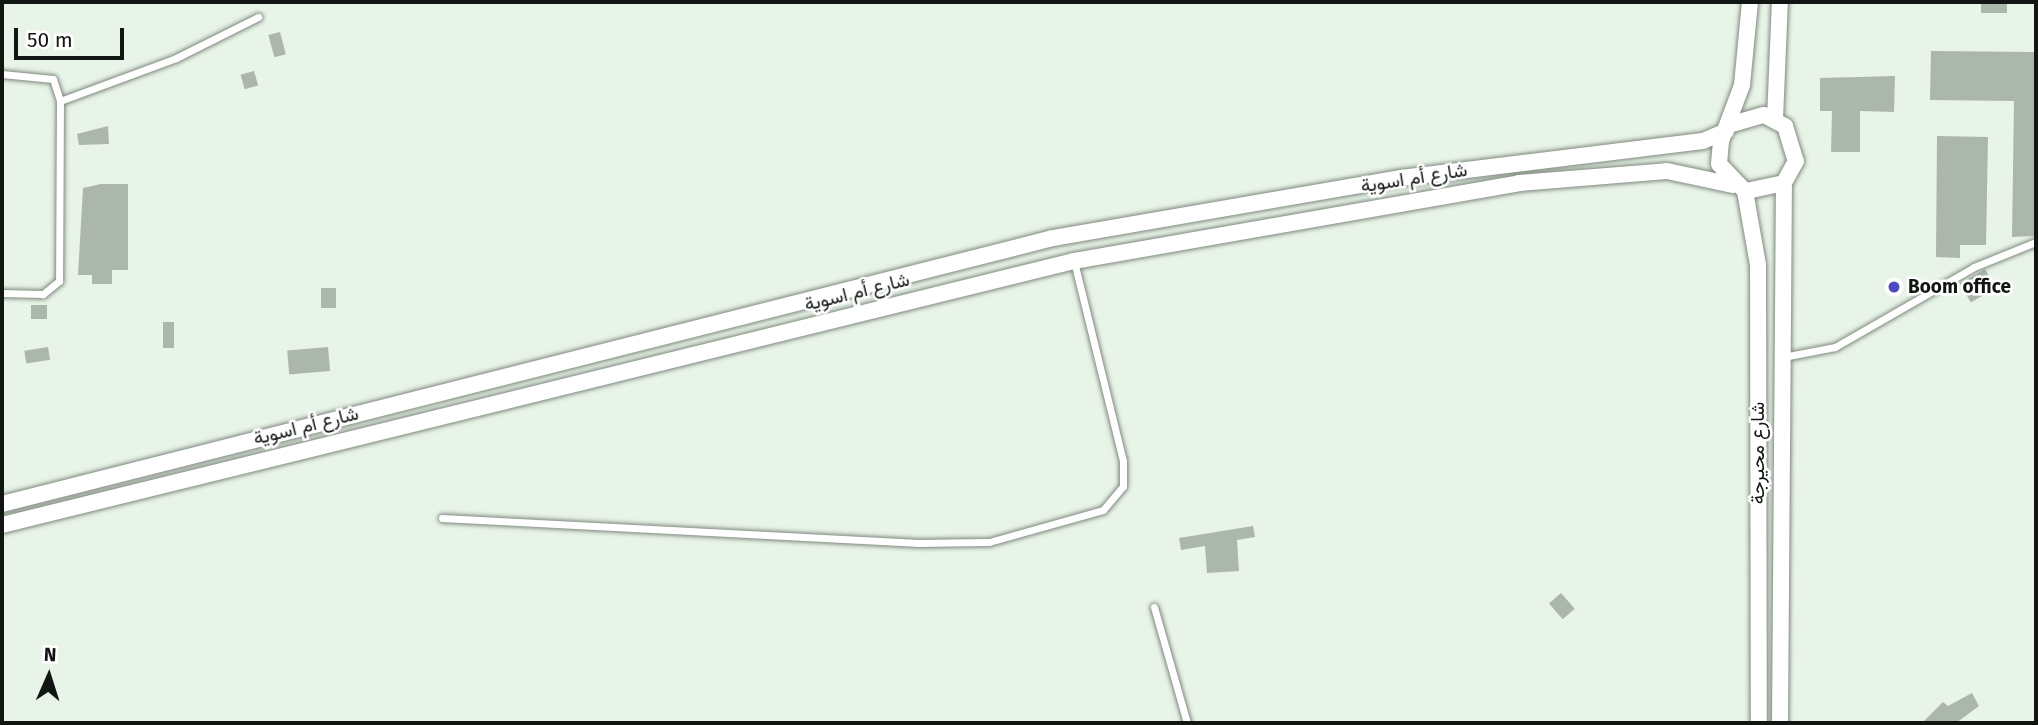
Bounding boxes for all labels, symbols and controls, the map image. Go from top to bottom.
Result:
scale bar [18,14,128,58]
text: 50 m [27,27,73,53]
street label: شارع أم اسوية [1359,158,1469,198]
street label: شارع أم اسوية [802,268,912,316]
place label: Boom office [1908,276,2011,298]
marker: Boom office [1886,279,1902,295]
street label: شارع أم اسوية [251,402,361,450]
street label: شارع محيرجة [1747,402,1769,504]
north arrow [14,641,84,711]
text: N [43,643,57,666]

